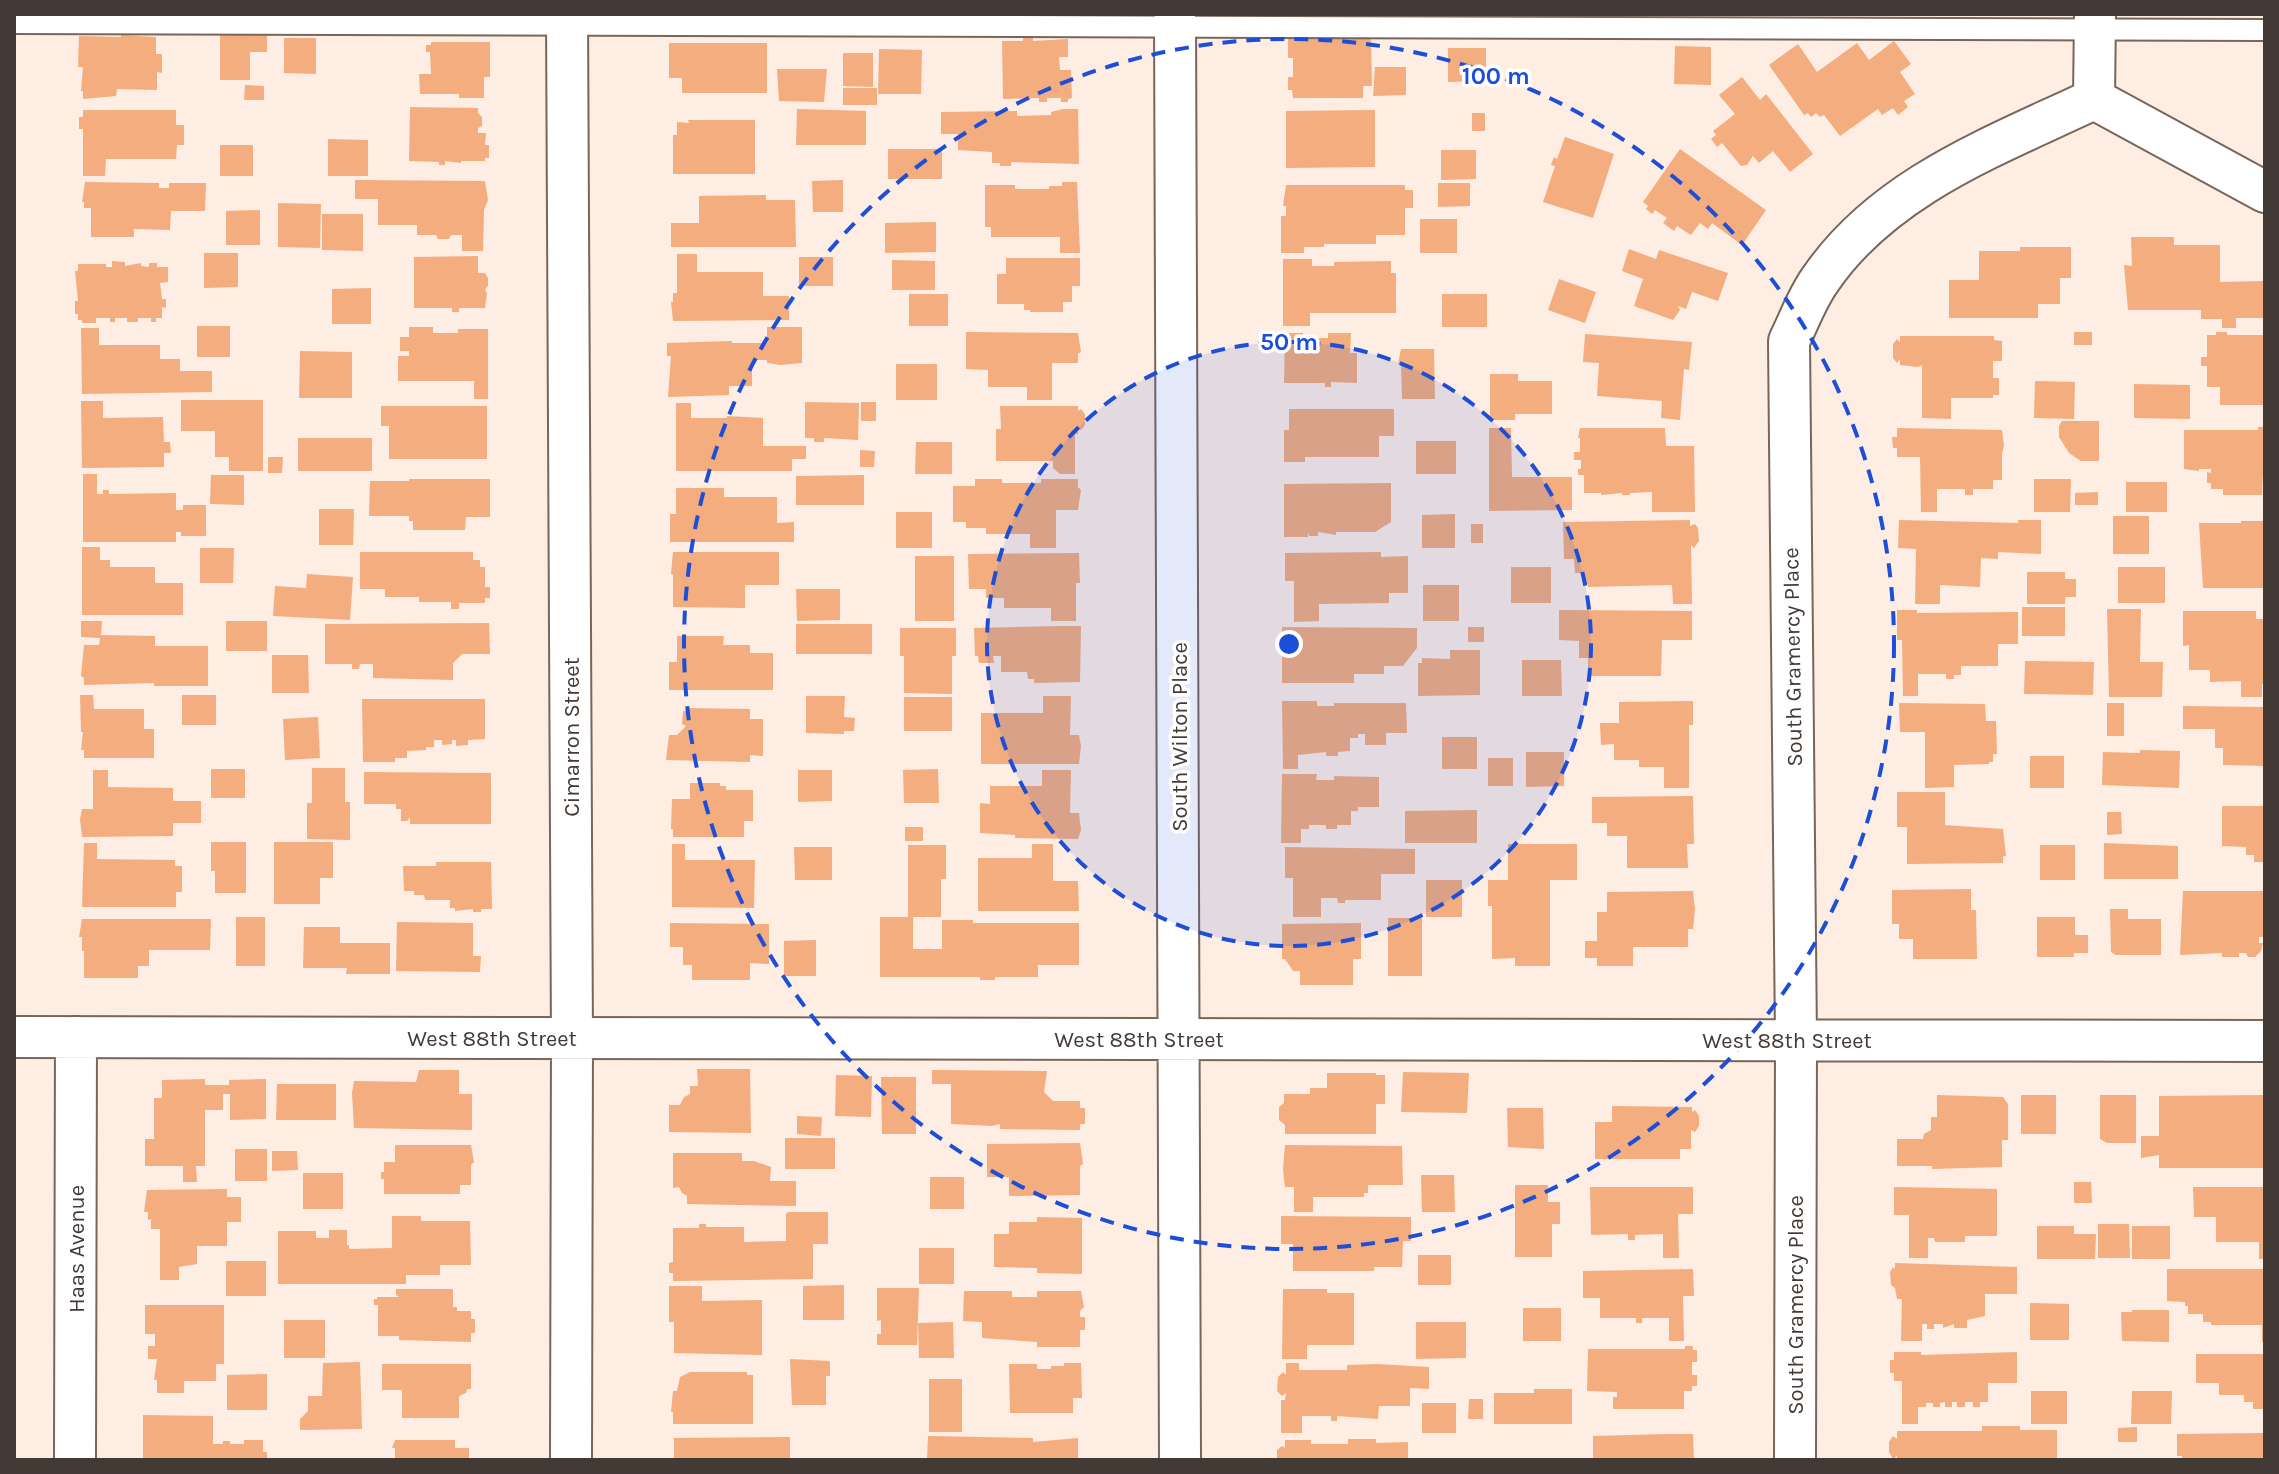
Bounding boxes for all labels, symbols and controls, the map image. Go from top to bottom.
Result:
text: 100 m [1462,62,1530,90]
text: 50 m [1260,328,1318,356]
street label: South Gramercy Place [1778,547,1808,767]
centre of rings [1275,630,1303,658]
street label: South Wilton Place [1167,642,1193,832]
street label: Cimarron Street [559,657,585,817]
street label: West 88th Street [407,1026,577,1052]
street label: West 88th Street [1054,1027,1224,1053]
street label: West 88th Street [1702,1028,1872,1054]
street label: Haas Avenue [64,1185,90,1313]
street label: South Gramercy Place [1783,1195,1809,1415]

